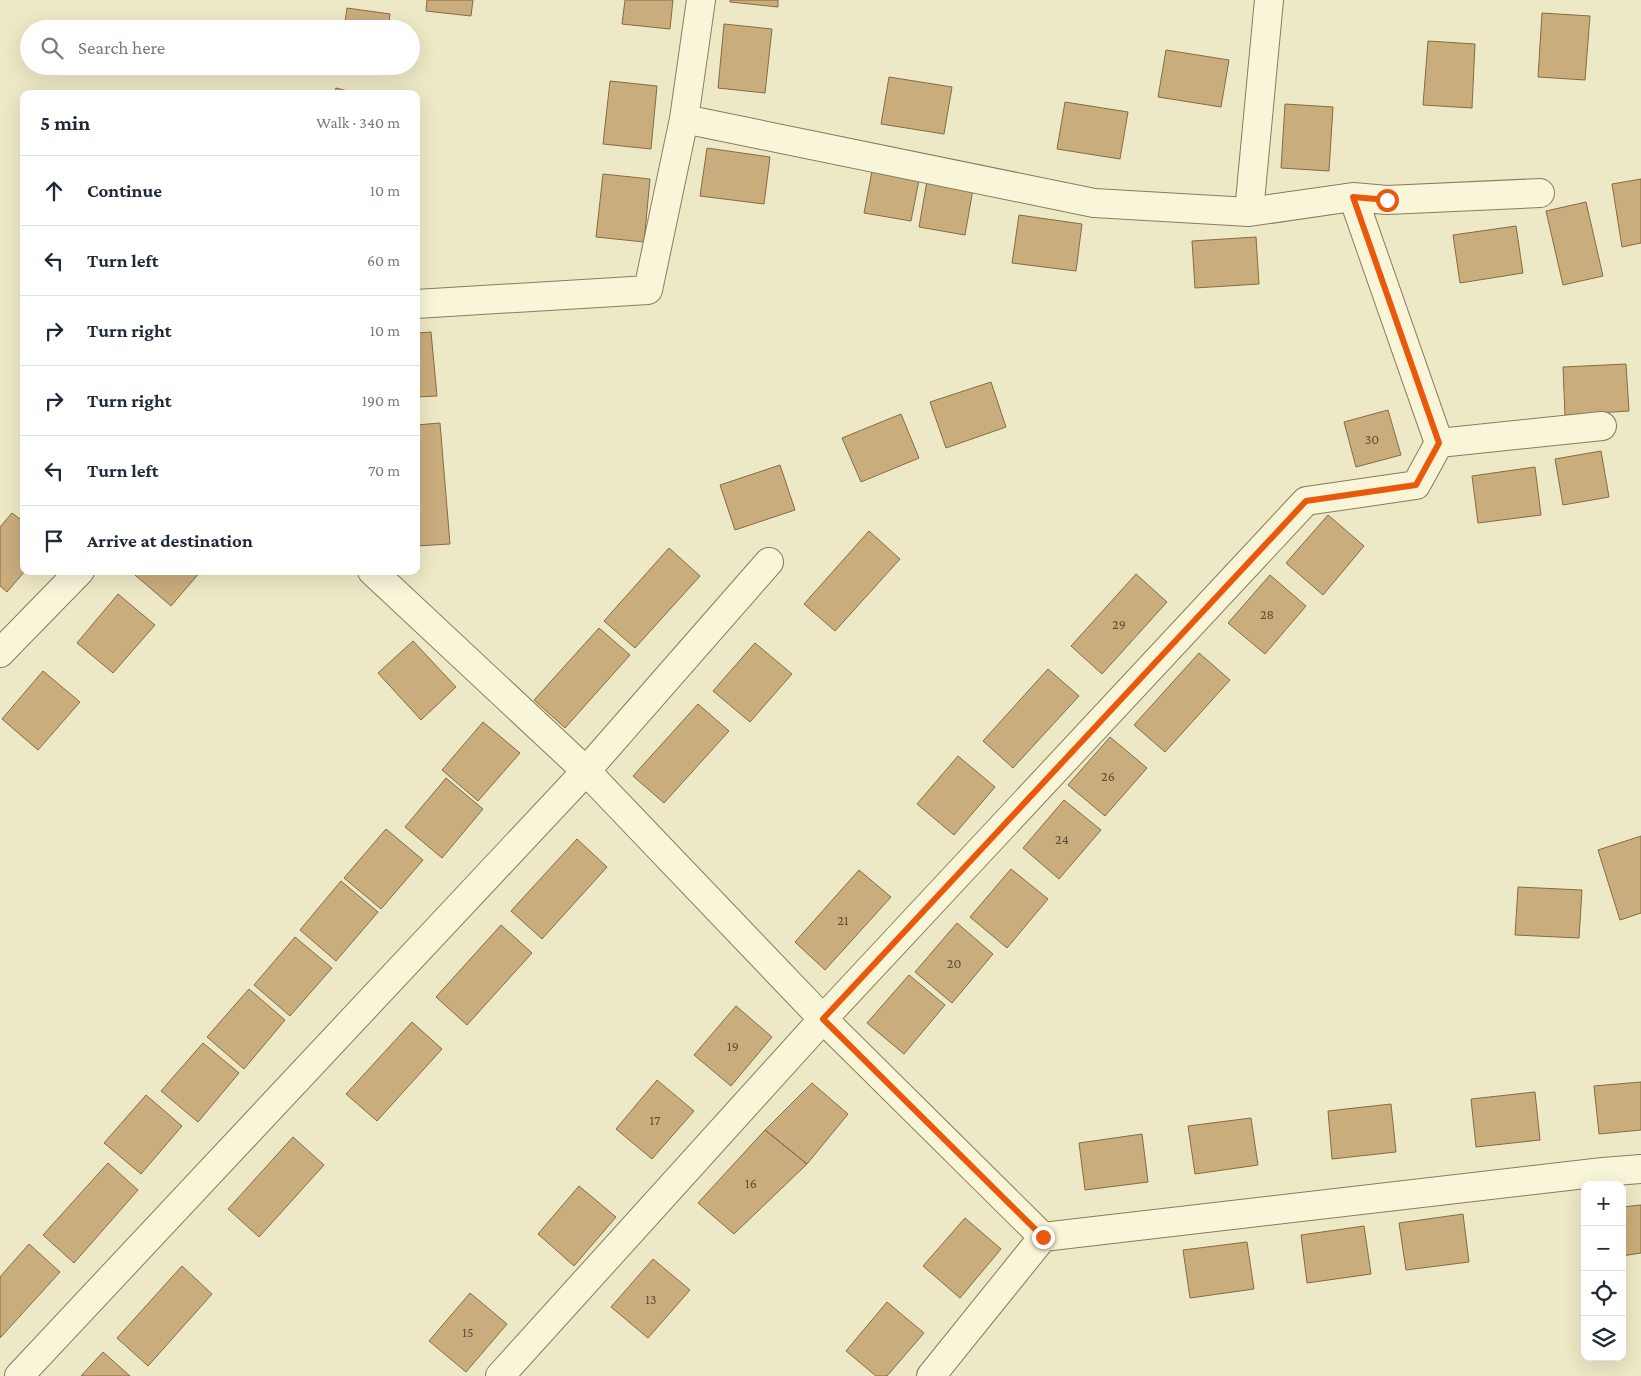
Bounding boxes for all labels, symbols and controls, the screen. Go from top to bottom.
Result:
search box [20,20,420,75]
icon: search [38,34,66,62]
text: Search here [78,37,165,58]
text: 5 min [40,111,90,135]
text: Walk · 340 m [316,114,400,131]
icon: ahead [40,177,68,205]
text: Continue [87,180,162,201]
text: 10 m [370,182,400,199]
route start [1376,189,1399,212]
icon: left [40,247,68,275]
text: Turn left [87,250,159,271]
text: 60 m [367,252,400,269]
icon: right [40,317,68,345]
text: Turn right [87,320,172,341]
text: 10 m [370,322,400,339]
icon: right [40,387,68,415]
text: Turn right [87,390,172,411]
text: 190 m [362,392,400,409]
house number: 30 [1365,431,1379,447]
icon: left [40,457,68,485]
text: Turn left [87,460,159,481]
text: 70 m [368,462,400,479]
icon: arrive [40,527,68,555]
text: Arrive at destination [87,530,253,551]
house number: 28 [1260,606,1274,622]
house number: 29 [1112,616,1126,632]
house number: 26 [1101,768,1115,784]
house number: 24 [1055,831,1069,847]
house number: 21 [837,912,849,928]
house number: 20 [947,955,961,971]
house number: 19 [727,1038,739,1054]
house number: 17 [649,1112,661,1128]
house number: 16 [745,1175,757,1191]
map controls [1581,1181,1626,1361]
button: + [1581,1181,1626,1226]
route end [1032,1226,1055,1249]
button: − [1581,1226,1626,1271]
button: locate [1581,1271,1626,1316]
house number: 13 [645,1291,657,1307]
button: layers [1581,1316,1626,1361]
house number: 15 [462,1324,474,1340]

